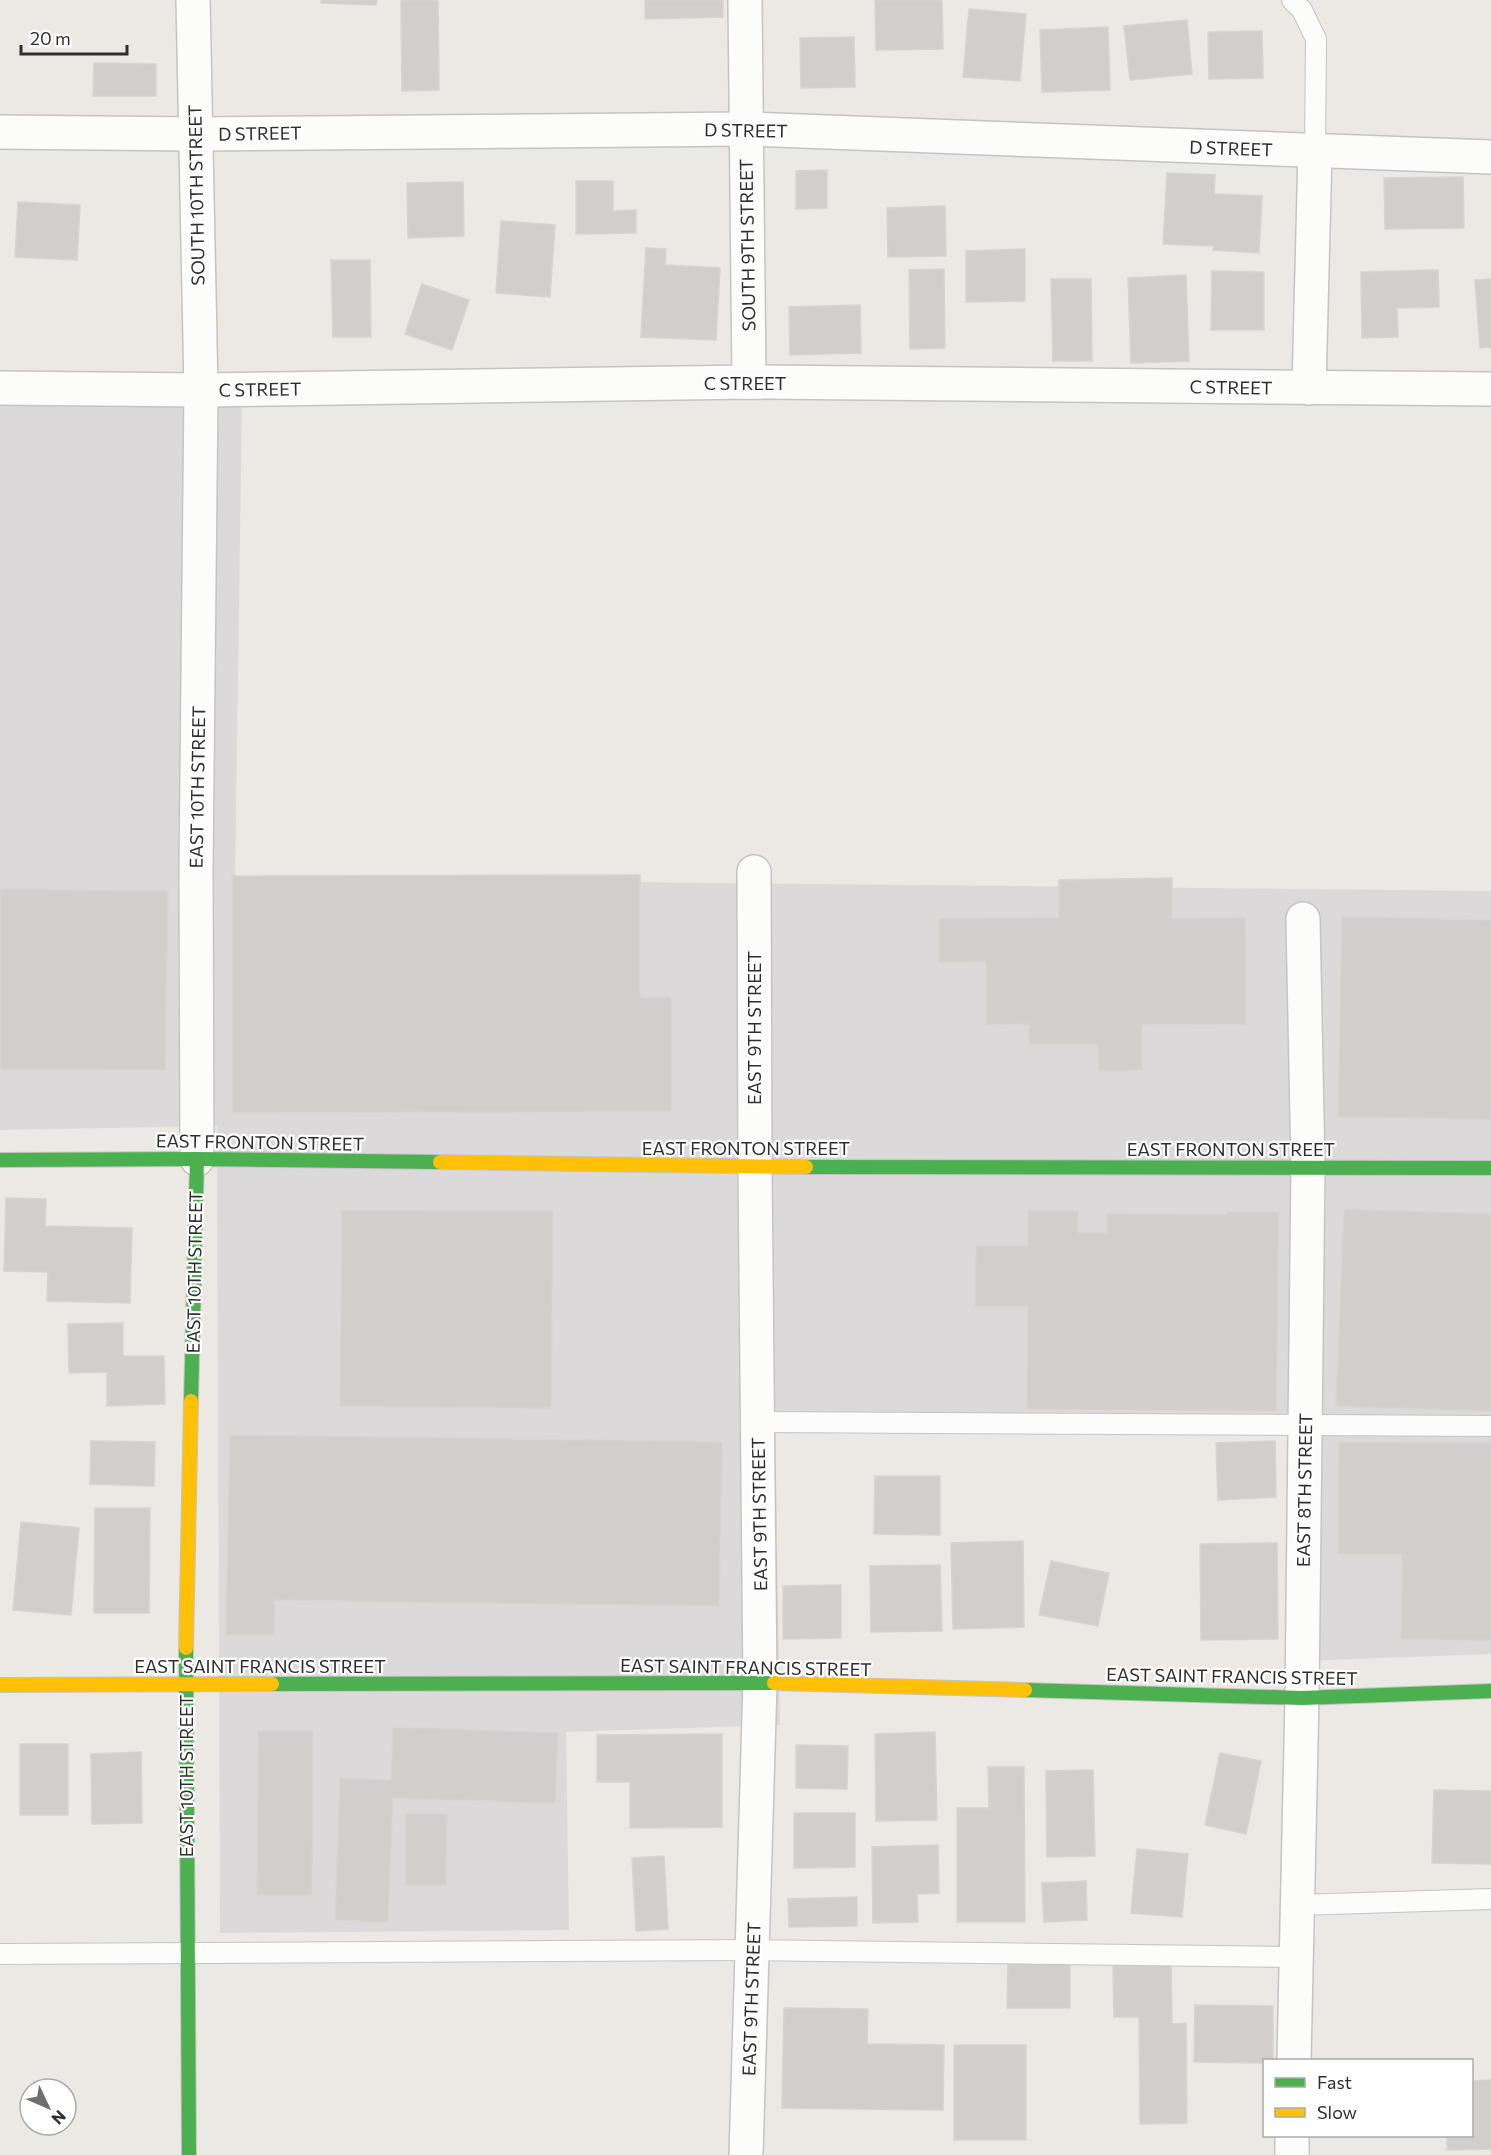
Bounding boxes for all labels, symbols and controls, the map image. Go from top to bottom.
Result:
scale bar [21,18,128,56]
text: 20 m [30,27,71,49]
street label: SOUTH 10TH STREET [183,104,209,286]
street label: D STREET [704,118,788,142]
street label: D STREET [218,121,302,145]
street label: D STREET [1189,136,1273,160]
street label: SOUTH 9TH STREET [734,159,760,331]
street label: C STREET [704,372,786,394]
street label: C STREET [1190,375,1272,399]
street label: C STREET [219,377,301,401]
street label: EAST 10TH STREET [185,706,209,868]
street label: EAST 9TH STREET [743,951,765,1105]
street label: EAST FRONTON STREET [156,1129,364,1155]
street label: EAST FRONTON STREET [642,1137,850,1159]
street label: EAST FRONTON STREET [1127,1138,1335,1160]
street label: EAST 10TH STREET [182,1191,206,1353]
street label: EAST 8TH STREET [1292,1413,1316,1567]
street label: EAST 9TH STREET [747,1437,771,1591]
street label: EAST SAINT FRANCIS STREET [620,1654,872,1680]
street label: EAST SAINT FRANCIS STREET [134,1655,386,1677]
street label: EAST SAINT FRANCIS STREET [1106,1663,1358,1689]
street label: EAST 10TH STREET [175,1695,197,1857]
street label: EAST 9TH STREET [737,1922,765,2076]
legend [1263,2059,1473,2137]
text: Fast [1317,2071,1352,2093]
north arrow [18,2077,78,2137]
text: Slow [1317,2101,1357,2123]
text: N [48,2107,70,2129]

